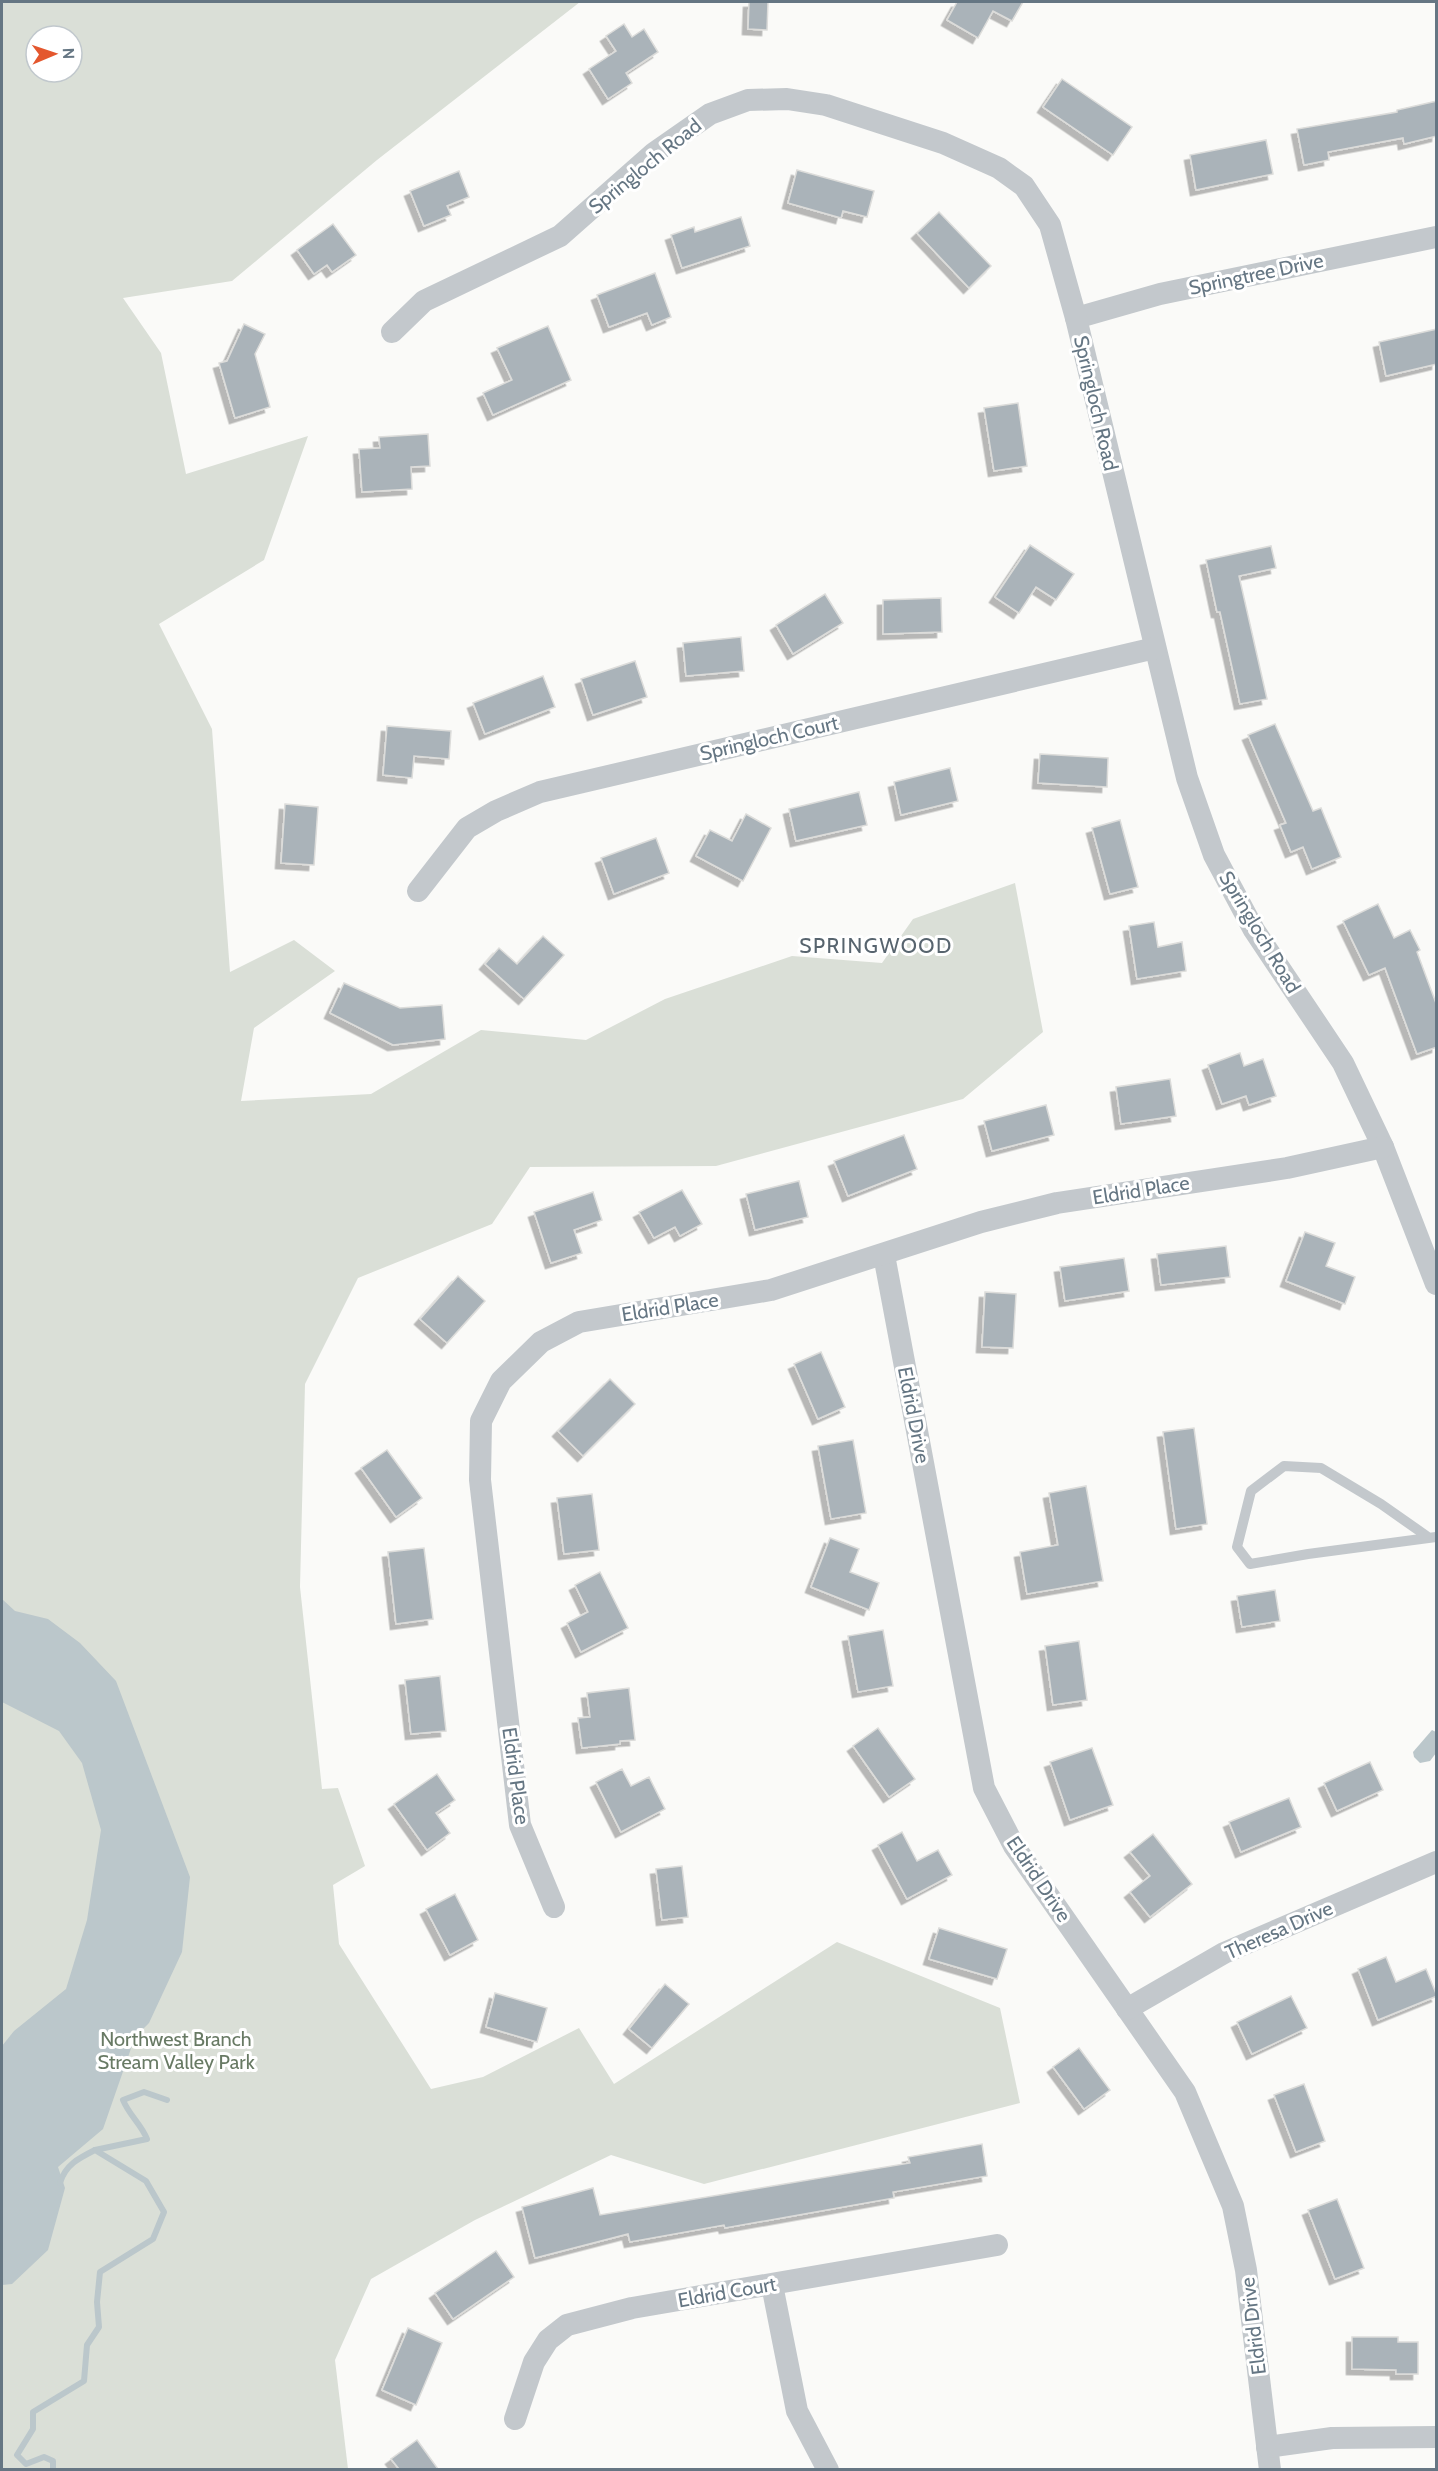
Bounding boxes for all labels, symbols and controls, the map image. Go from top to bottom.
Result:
north arrow [24,24,84,84]
text: N [59,48,78,59]
street label: Springloch Road [584,113,706,219]
street label: Springtree Drive [1186,248,1326,300]
street label: Springloch Road [1069,333,1123,473]
street label: Springloch Court [698,710,841,766]
street label: Springloch Road [1214,867,1306,997]
district label: SPRINGWOOD [799,933,953,958]
street label: Eldrid Place [1091,1170,1191,1210]
street label: Eldrid Place [620,1287,720,1327]
street label: Eldrid Drive [893,1365,935,1465]
street label: Eldrid Place [497,1726,535,1826]
street label: Eldrid Drive [1002,1832,1076,1926]
street label: Theresa Drive [1222,1896,1336,1964]
park label: Northwest Branch Stream Valley Park [97,2027,255,2074]
street label: Eldrid Court [676,2271,778,2312]
street label: Eldrid Drive [1235,2276,1271,2376]

